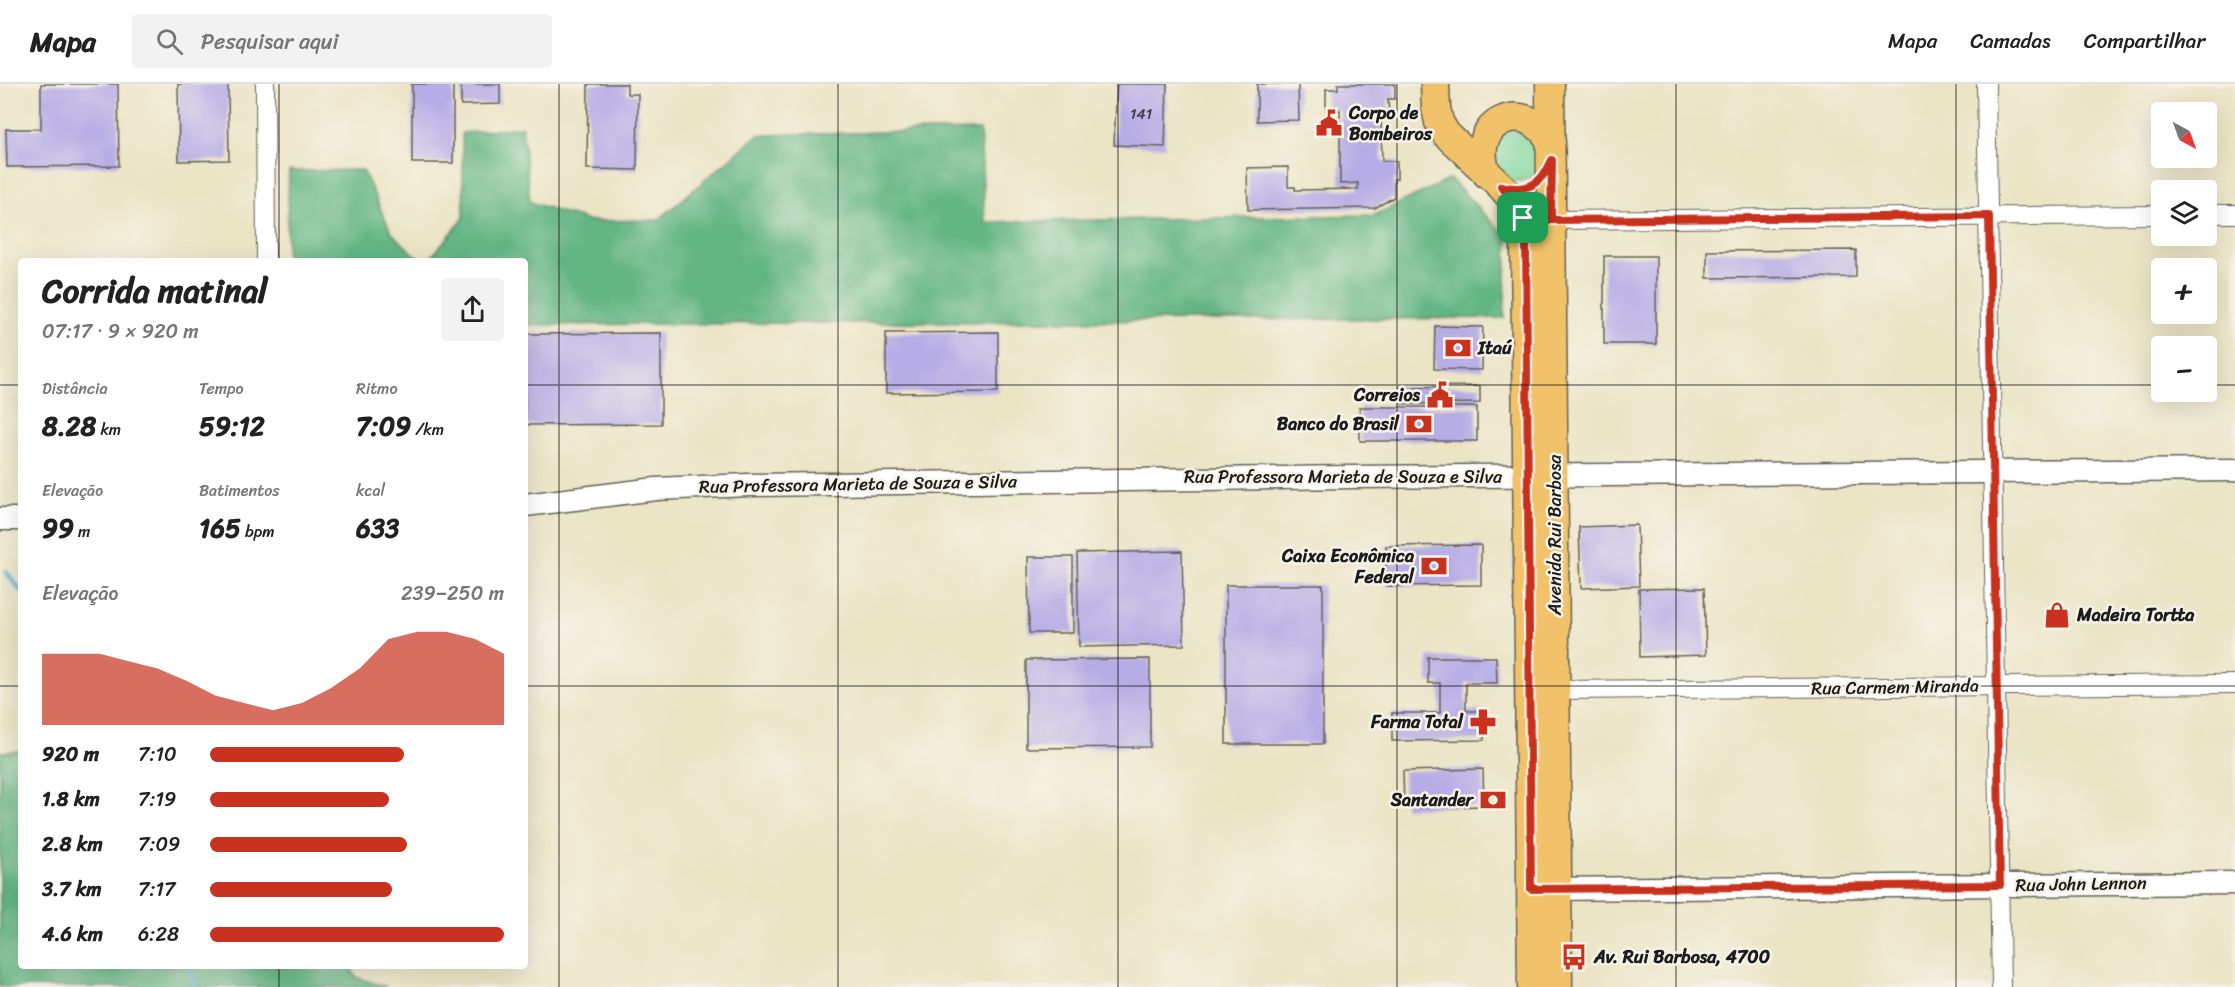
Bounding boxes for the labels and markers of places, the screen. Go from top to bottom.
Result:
place label: Corpo de Bombeiros [1348,97,1433,150]
public building icon: Corpo de Bombeiros [1314,108,1344,138]
pin [1497,192,1548,243]
place label: Itaú [1477,332,1512,364]
bank icon: Itaú [1443,333,1473,363]
place label: Correios [1353,379,1421,411]
public building icon: Correios [1425,380,1455,410]
place label: Banco do Brasil [1277,408,1400,440]
bank icon: Banco do Brasil [1404,409,1434,439]
place label: Caixa Econômica Federal [1281,540,1415,593]
bank icon: Caixa Econômica Federal [1419,551,1449,581]
place label: Madeira Tortta [2076,599,2195,631]
shop icon: Madeira Tortta [2042,600,2072,630]
place label: Farma Total [1370,706,1464,738]
pharmacy icon: Farma Total [1468,707,1498,737]
place label: Santander [1390,784,1475,816]
bank icon: Santander [1478,785,1508,815]
place label: Av. Rui Barbosa, 4700 [1593,941,1770,973]
bus stop icon: Av. Rui Barbosa, 4700 [1559,942,1589,972]

